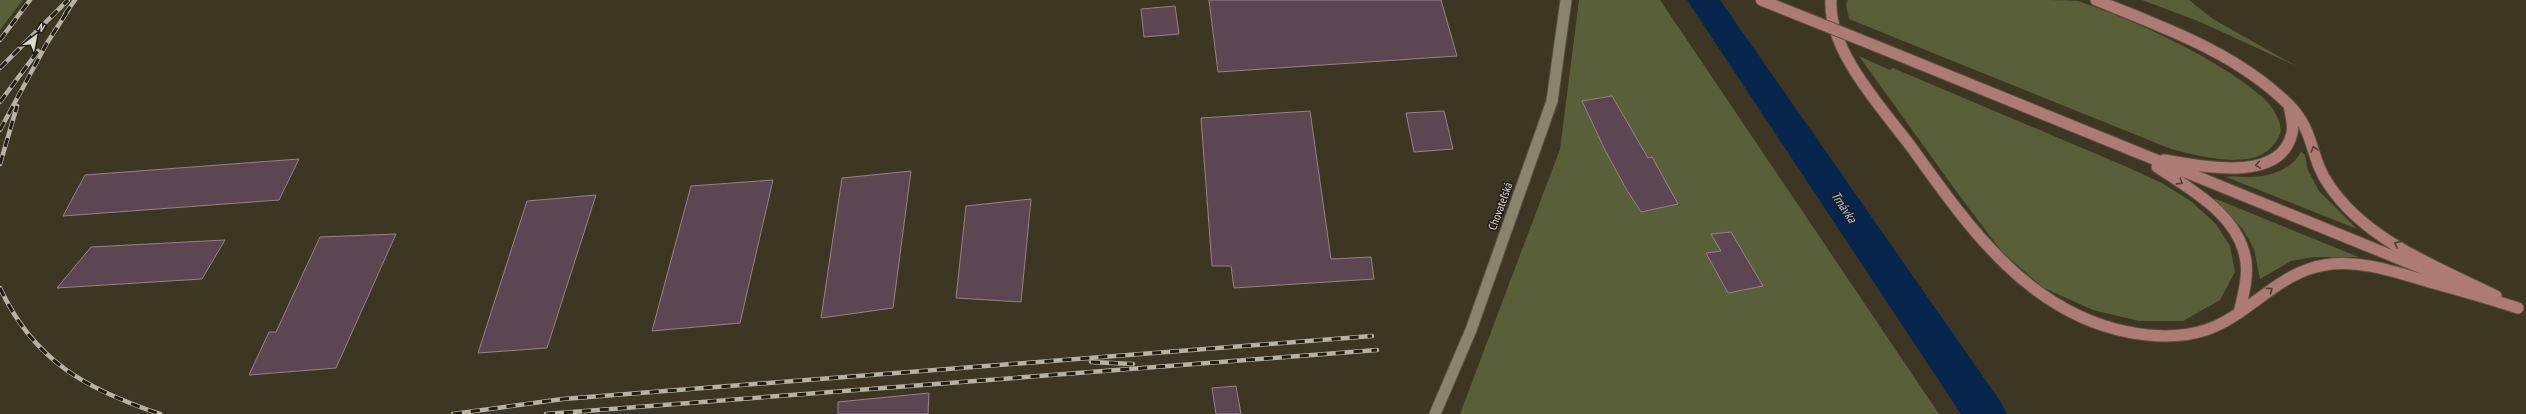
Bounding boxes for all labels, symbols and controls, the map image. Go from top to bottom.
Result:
north arrow [16,16,56,56]
text: N [35,20,48,35]
one-way arrow [2310,146,2319,153]
one-way arrow [2255,160,2261,169]
one-way arrow [2176,178,2183,185]
street label: Chovateľská [1484,180,1516,232]
water label: Trnávka [1827,188,1861,227]
one-way arrow [2394,241,2401,249]
one-way arrow [2266,287,2273,294]

